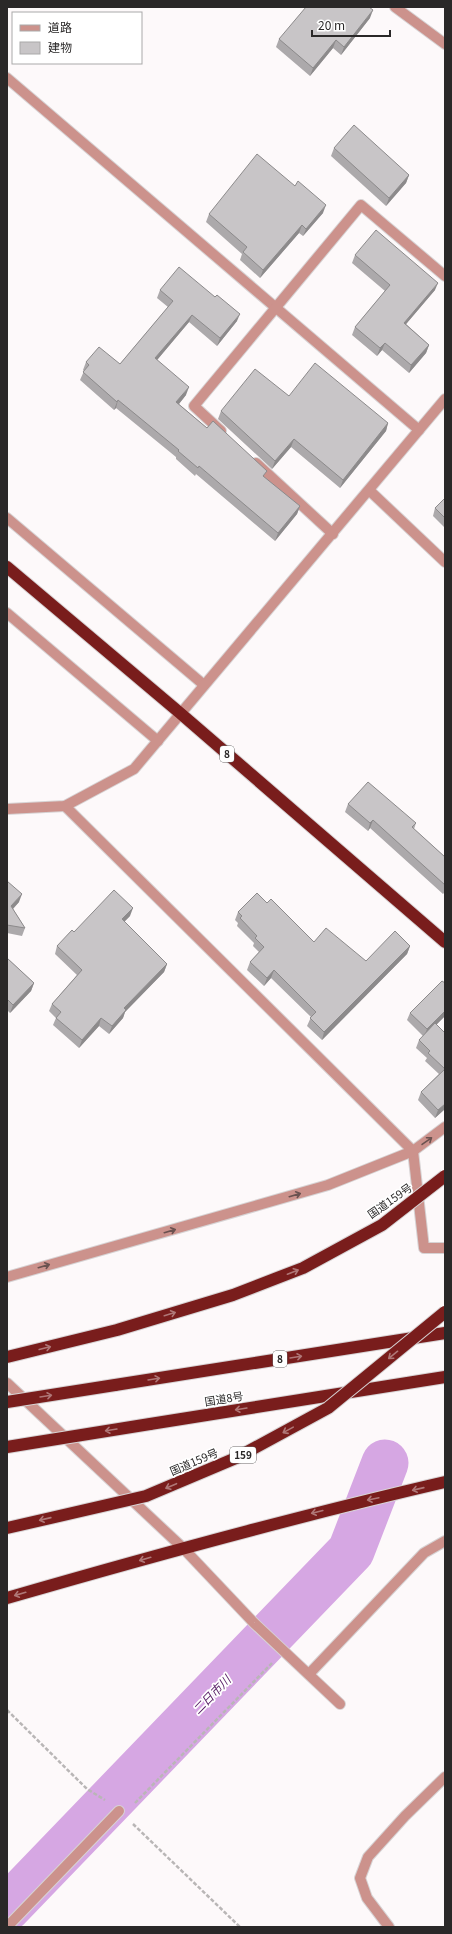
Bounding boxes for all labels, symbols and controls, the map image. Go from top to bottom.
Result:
legend [12,12,142,64]
scale bar [312,12,390,38]
text: 20 m [318,16,345,33]
text: 道路 [48,18,72,35]
text: 建物 [48,38,72,55]
road number: 8 [220,746,234,762]
one-way arrow [422,1137,433,1145]
street label: 国道159号 [364,1179,415,1221]
one-way arrow [288,1191,301,1198]
one-way arrow [163,1227,176,1234]
one-way arrow [38,1262,51,1269]
one-way arrow [287,1267,299,1275]
one-way arrow [164,1310,177,1317]
one-way arrow [38,1344,51,1351]
one-way arrow [388,1350,399,1359]
road number: 8 [273,1351,287,1367]
one-way arrow [289,1353,302,1361]
one-way arrow [147,1375,160,1383]
street label: 国道8号 [203,1387,244,1409]
one-way arrow [39,1392,52,1400]
one-way arrow [235,1405,248,1413]
one-way arrow [105,1426,118,1434]
one-way arrow [282,1427,294,1435]
street label: 国道159号 [167,1444,220,1478]
road number: 159 [230,1447,256,1463]
one-way arrow [165,1483,177,1490]
one-way arrow [412,1485,425,1493]
one-way arrow [367,1495,380,1503]
one-way arrow [311,1509,324,1517]
one-way arrow [39,1516,52,1524]
one-way arrow [139,1556,152,1563]
one-way arrow [14,1591,27,1599]
water label: 二日市川 [188,1669,235,1717]

